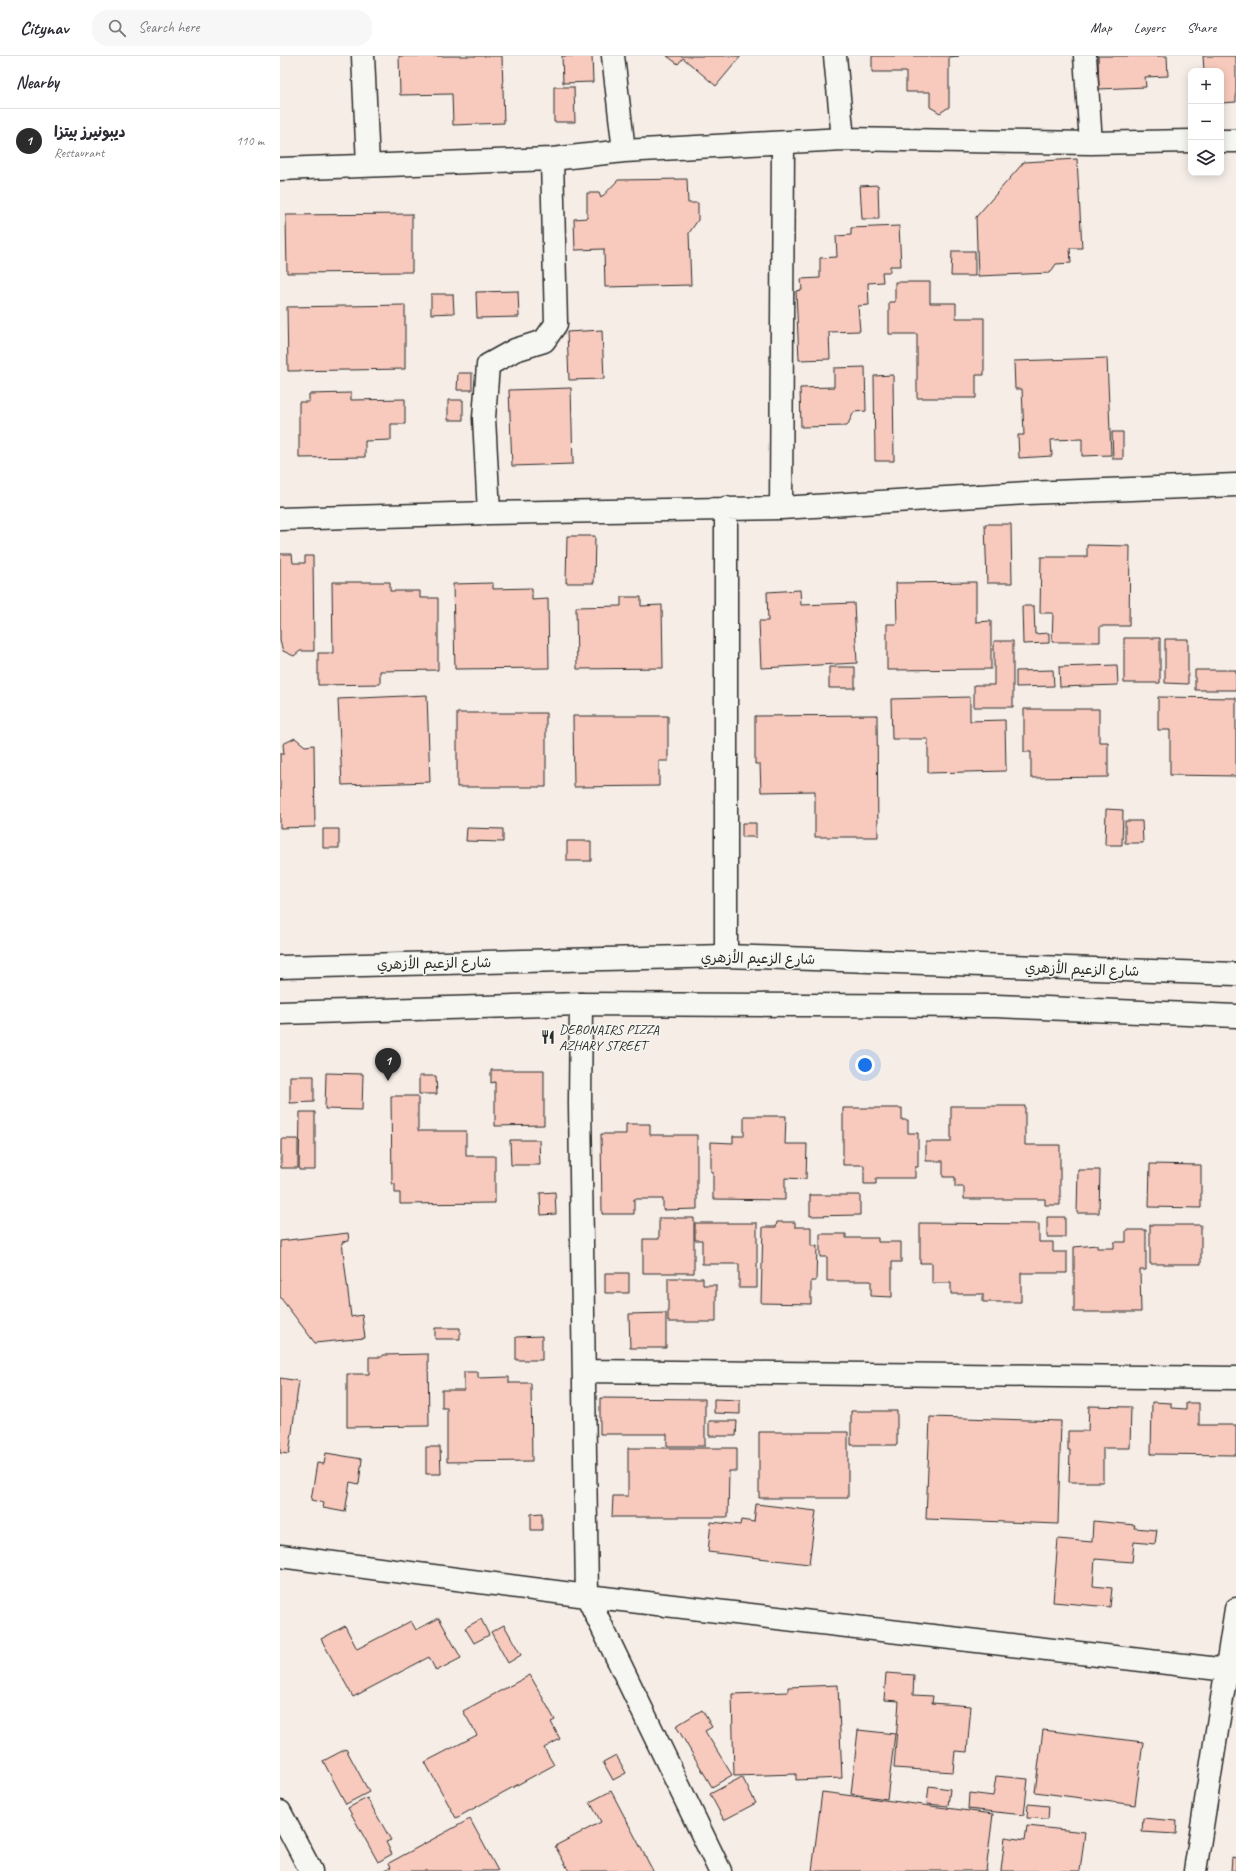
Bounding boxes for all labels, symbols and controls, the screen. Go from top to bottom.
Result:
search box [92,10,372,46]
text: Citynav [20,16,68,40]
icon: search [106,17,128,39]
text: Search here [138,18,199,37]
text: Map [1090,19,1112,36]
text: Layers [1134,19,1165,36]
text: Share [1187,19,1216,36]
map controls [1188,68,1224,176]
button: + [1188,68,1224,104]
text: Nearby [16,72,59,93]
button: − [1188,104,1224,140]
text: ديبونيرز بيتزا [54,123,125,142]
text: 1 [26,133,32,149]
text: 110 m [236,133,264,149]
button: layers [1188,140,1224,176]
text: Restaurant [54,145,104,161]
street label: شارع الزعيم الأزهري [701,948,815,970]
street label: شارع الزعيم الأزهري [377,953,491,975]
street label: شارع الزعيم الأزهري [1024,958,1139,982]
place label: DEBONAIRS PIZZA AZHARY STREET [559,1021,660,1054]
restaurant icon: DEBONAIRS PIZZA AZHARY STREET [540,1029,556,1045]
pin: 1 [375,1048,401,1081]
your location [855,1055,875,1075]

